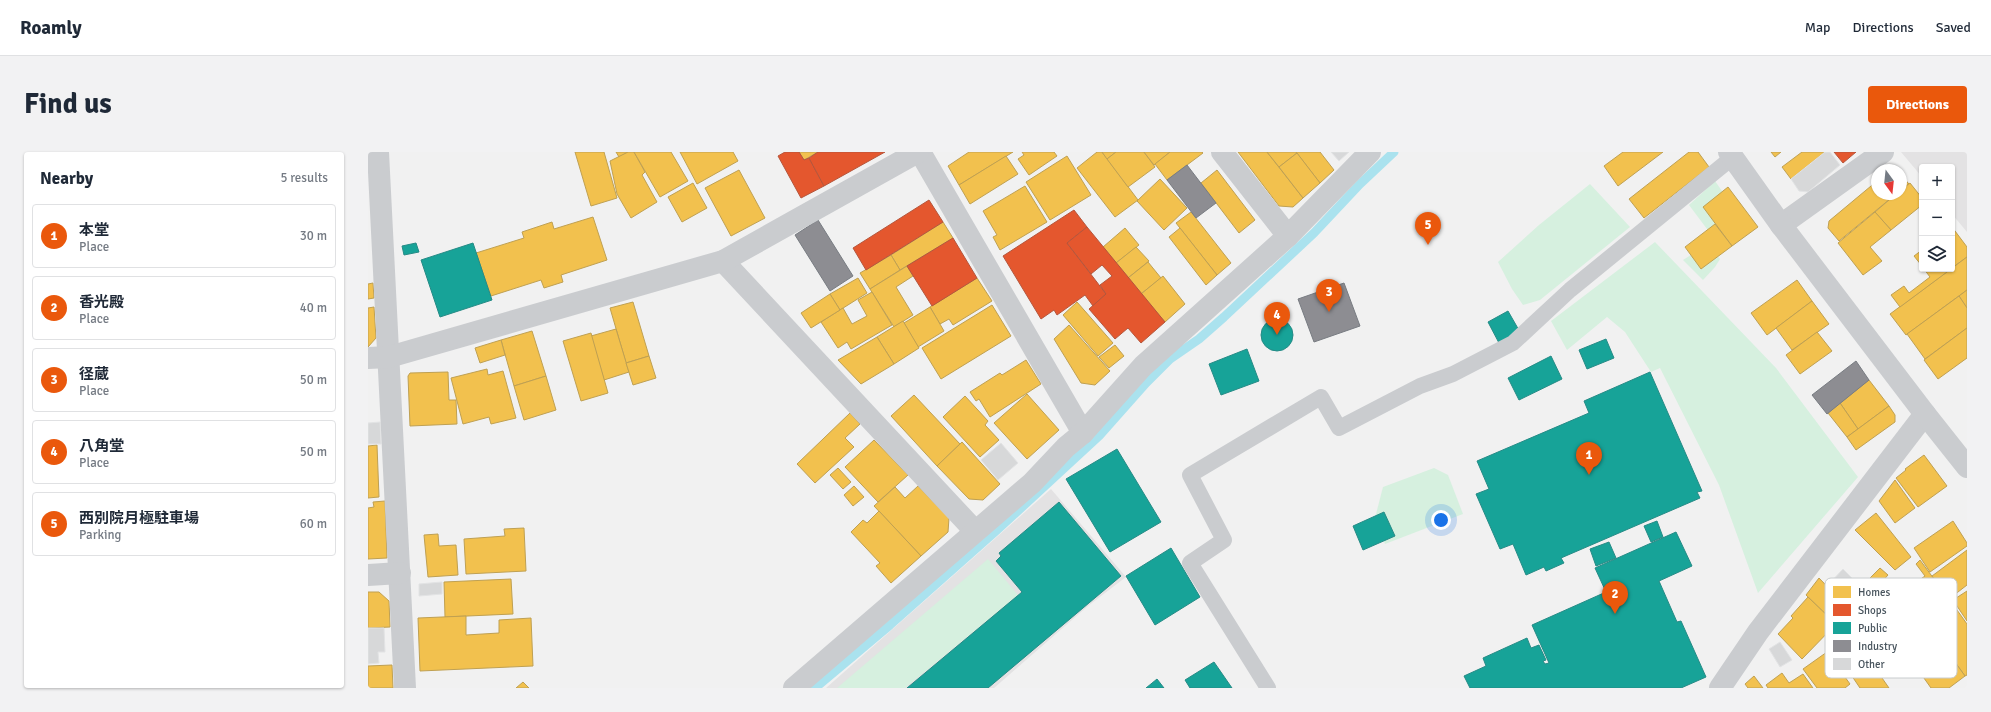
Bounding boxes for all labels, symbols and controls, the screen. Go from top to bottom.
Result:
text: Roamly [20,16,82,40]
text: Map [1805,19,1831,36]
text: Directions [1853,19,1914,36]
text: Saved [1936,19,1971,36]
button: Directions [1868,86,1967,123]
text: Find us [24,87,112,121]
north arrow [1871,164,1907,200]
map controls [1919,164,1955,272]
button: + [1919,164,1955,200]
text: Nearby [40,168,93,189]
text: 5 results [280,170,328,186]
button: − [1919,200,1955,236]
pin: 5 [1415,212,1441,245]
text: 本堂 [79,221,109,239]
text: 1 [50,228,58,244]
text: 30 m [300,228,327,244]
button: layers [1919,236,1955,272]
text: Place [79,239,109,255]
pin: 3 [1316,279,1342,312]
text: 香光殿 [79,293,124,311]
text: 2 [50,300,58,316]
text: 40 m [300,300,327,316]
pin: 4 [1264,302,1290,335]
text: Place [79,311,109,327]
text: 径蔵 [79,365,109,383]
text: 3 [50,372,58,388]
text: 50 m [300,372,327,388]
text: Place [79,383,109,399]
text: 八角堂 [79,437,124,455]
pin: 1 [1576,442,1602,475]
text: 4 [50,444,58,460]
text: 50 m [300,444,327,460]
text: Place [79,455,109,471]
text: 西別院月極駐車場 [79,509,199,527]
your location [1431,510,1451,530]
text: 5 [50,516,58,532]
text: 60 m [300,516,327,532]
text: Parking [79,527,121,543]
legend [1825,578,1957,678]
pin: 2 [1602,581,1628,614]
text: Homes [1858,586,1890,599]
text: Shops [1858,604,1887,617]
text: Public [1858,622,1887,635]
text: Industry [1858,640,1898,653]
text: Other [1858,658,1885,671]

